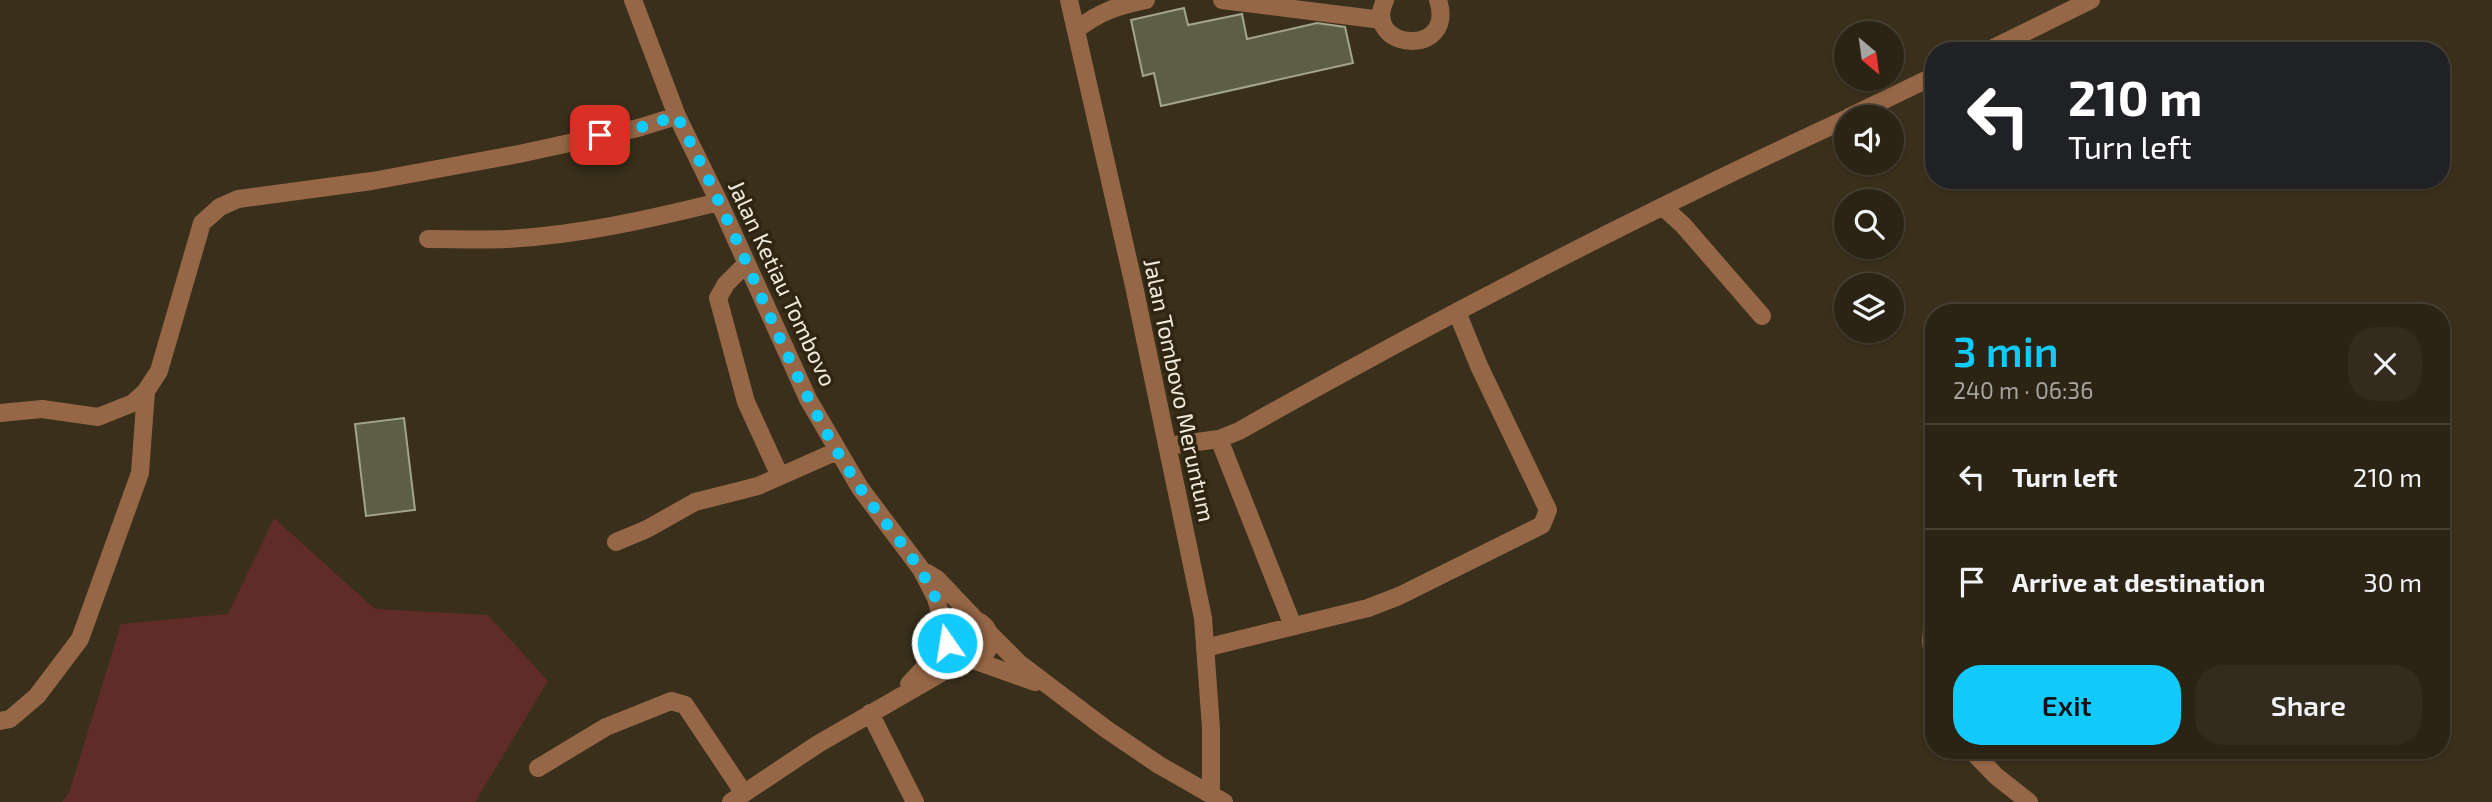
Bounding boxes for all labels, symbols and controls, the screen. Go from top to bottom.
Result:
north arrow [1834,21,1904,91]
map controls [1834,21,1904,343]
text: 210 m [2068,67,2202,126]
icon: left [1953,70,2044,161]
pin [570,105,630,165]
button: sound [1834,105,1904,175]
icon: arrive [581,116,619,154]
text: Turn left [2068,127,2192,165]
street label: Jalan Ketiau Tombovo [723,176,843,390]
button: search [1834,189,1904,259]
street label: Jalan Tombovo Meruntum [1138,256,1222,524]
button: layers [1834,273,1904,343]
text: 3 min [1953,325,2059,375]
button: close [2348,327,2422,401]
text: 240 m · 06:36 [1953,376,2093,404]
icon: left [1953,458,1991,496]
text: Turn left [2012,461,2118,492]
text: 210 m [2353,461,2422,492]
icon: arrive [1953,563,1991,601]
text: Arrive at destination [2012,566,2265,597]
text: 30 m [2363,566,2422,597]
position arrow [910,606,984,680]
button: Exit [1953,665,2181,745]
button: Share [2195,665,2422,745]

